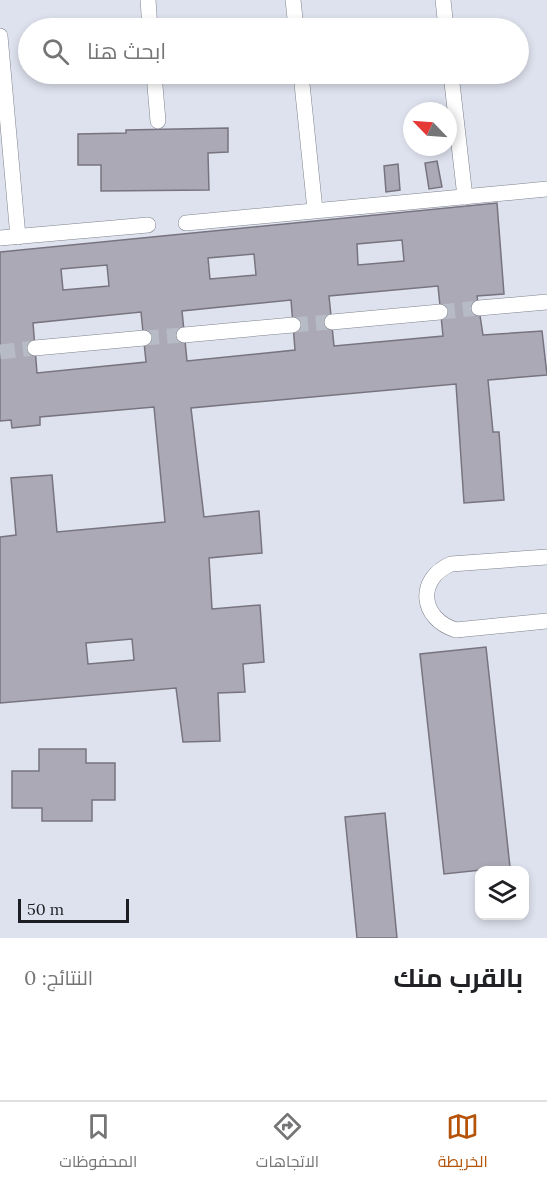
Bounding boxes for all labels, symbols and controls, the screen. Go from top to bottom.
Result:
search box [18,18,529,84]
icon: search [39,35,72,68]
text: ابحث هنا [87,37,166,65]
north arrow [403,102,457,156]
map controls [475,866,529,920]
button: layers [475,866,529,920]
scale bar [18,896,129,924]
text: 50 m [27,899,64,919]
text: بالقرب منك [394,961,523,994]
text: النتائج: 0 [24,965,93,990]
tab: المحفوظات [59,1110,137,1176]
tab: الاتجاهات [256,1110,319,1176]
tab: الخريطة [438,1110,488,1176]

